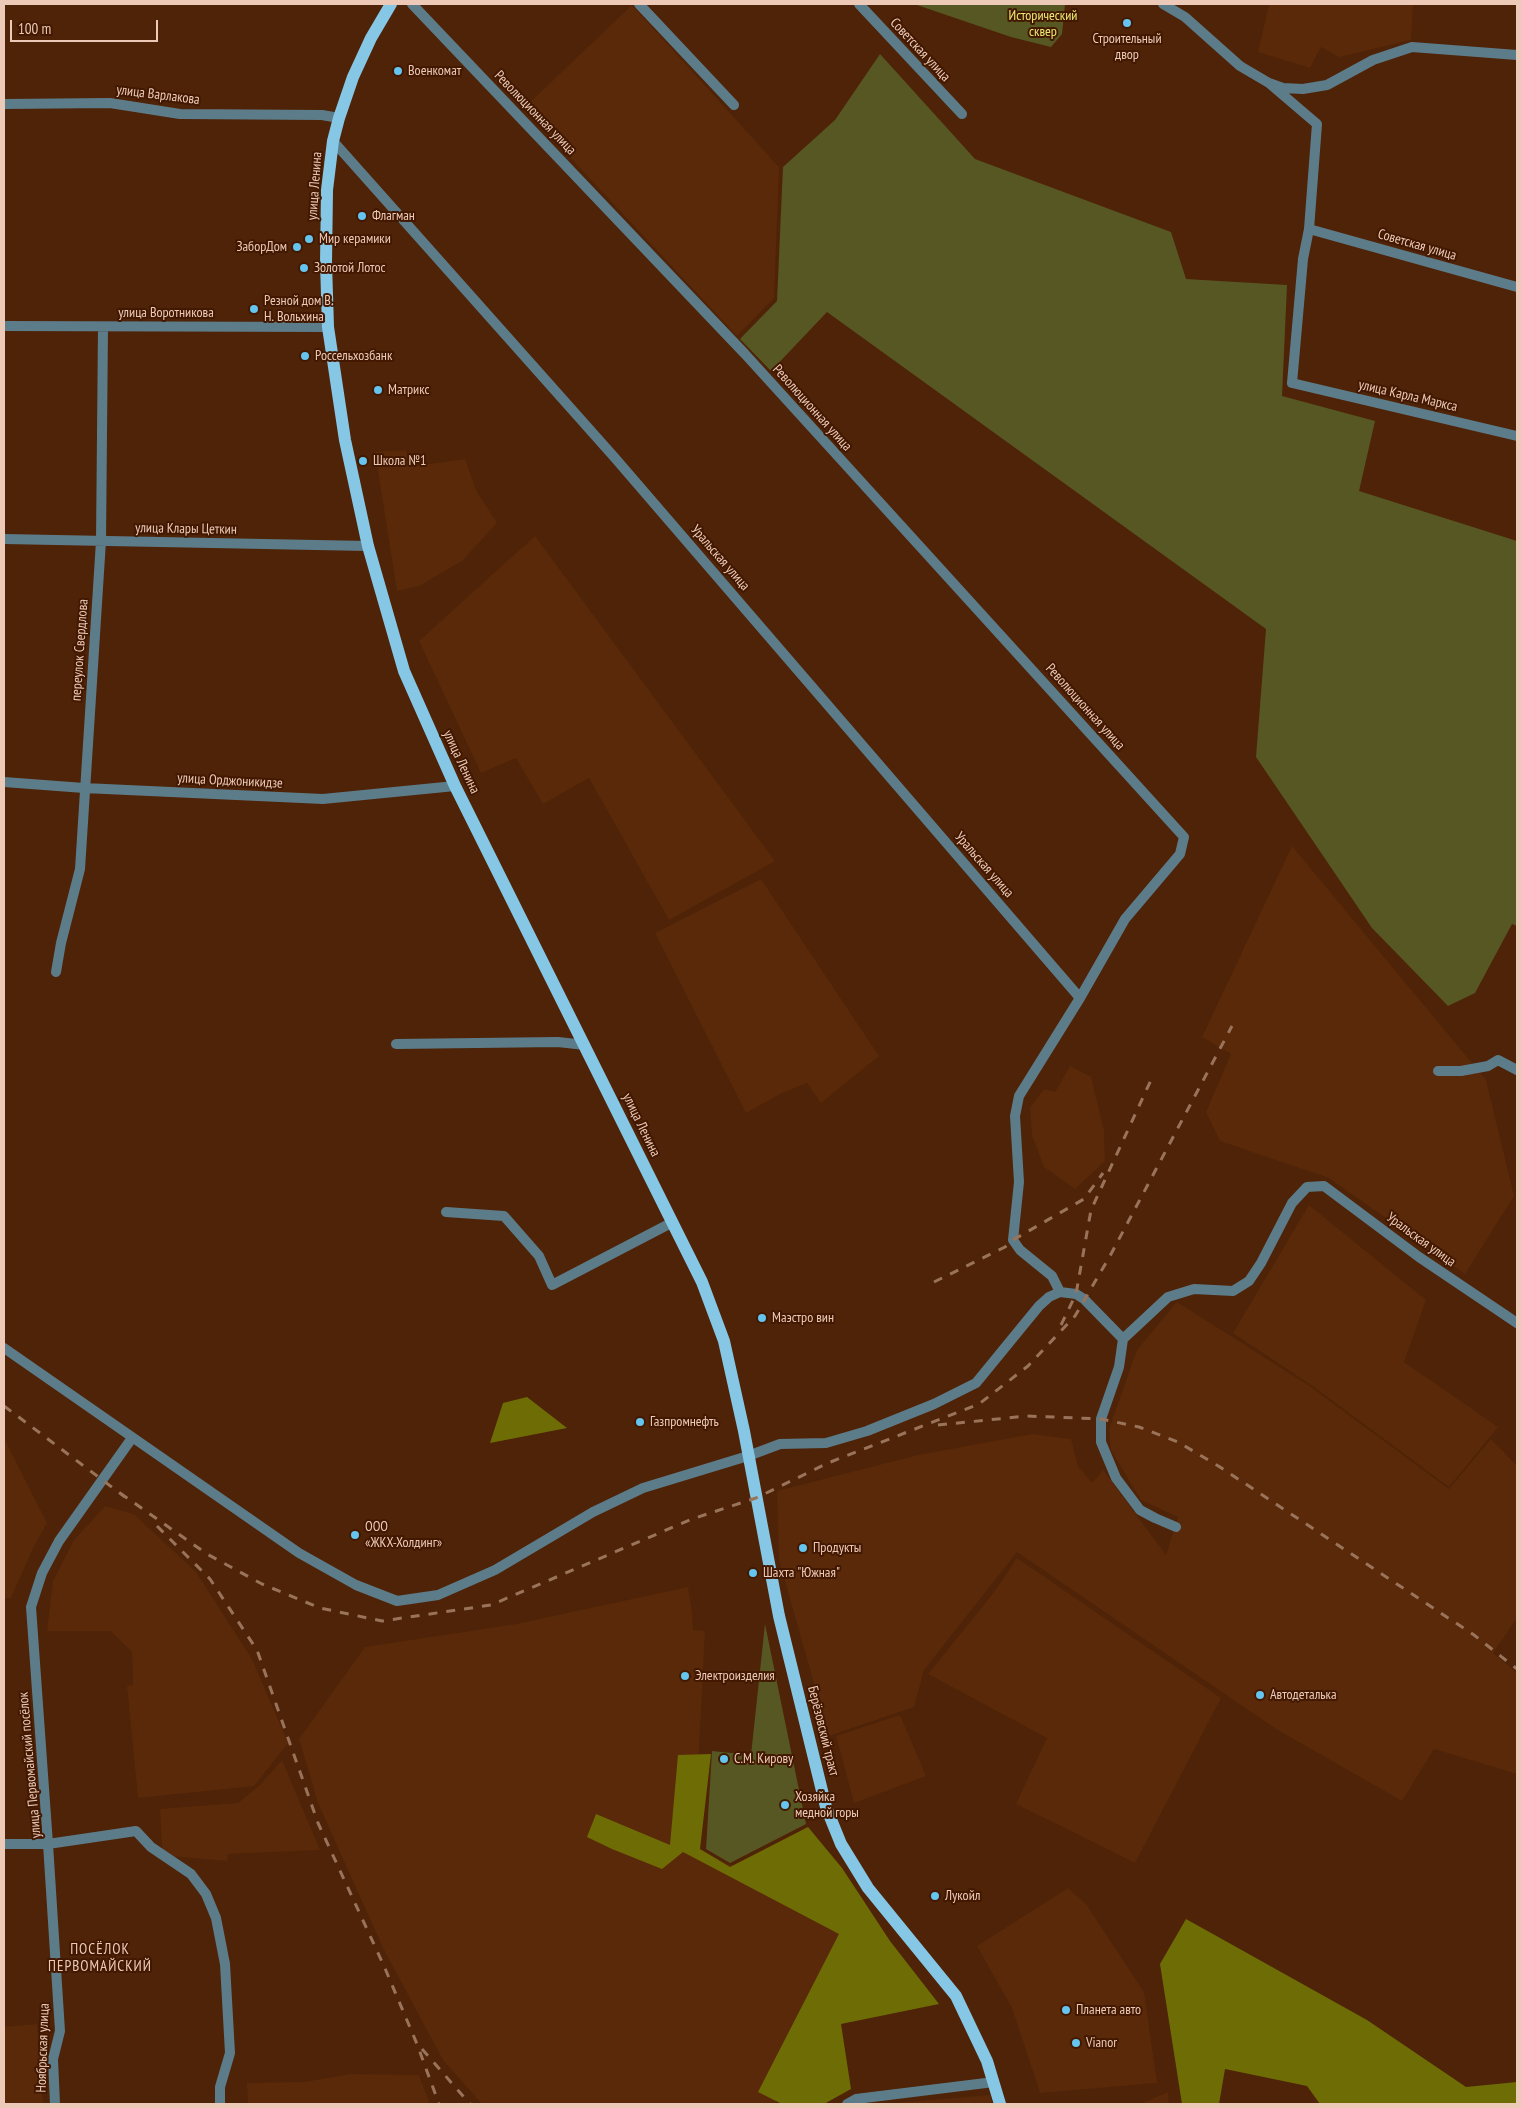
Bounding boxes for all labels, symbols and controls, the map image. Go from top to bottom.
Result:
park label: Исторический сквер [1009,8,1077,40]
scale bar [12,10,160,42]
street label: Советская улица [886,15,954,85]
marker: Строительный двор [1121,17,1133,29]
text: 100 m [18,19,51,38]
place label: Строительный двор [1092,31,1162,64]
place label: Военкомат [408,63,461,79]
marker: Военкомат [392,65,404,77]
street label: Революционная улица [491,67,579,159]
street label: улица Варлакова [115,82,201,108]
street label: улица Ленина [304,151,326,221]
place label: Флагман [372,208,415,224]
marker: Флагман [356,210,368,222]
street label: Советская улица [1376,226,1458,264]
place label: Мир керамики [319,231,391,247]
marker: Мир керамики [303,233,315,245]
place label: ЗаборДом [236,239,287,255]
marker: ЗаборДом [291,241,303,253]
place label: Золотой Лотос [314,260,385,276]
marker: Золотой Лотос [298,262,310,274]
place label: Резной дом В. Н. Вольхина [264,293,333,326]
marker: Резной дом В. Н. Вольхина [248,303,260,315]
street label: улица Воротникова [118,305,214,321]
place label: Россельхозбанк [315,348,392,364]
marker: Россельхозбанк [299,350,311,362]
street label: Революционная улица [769,361,855,455]
street label: улица Карла Маркса [1357,376,1459,416]
place label: Матрикс [388,382,430,398]
marker: Матрикс [372,384,384,396]
place label: Школа №1 [373,453,426,469]
marker: Школа №1 [357,455,369,467]
street label: улица Клары Цеткин [135,520,237,538]
street label: Уральская улица [687,522,753,594]
street label: переулок Свердлова [68,599,92,701]
street label: Революционная улица [1042,660,1128,754]
street label: улица Ленина [439,727,483,797]
street label: улица Орджоникидзе [177,770,283,792]
street label: Уральская улица [951,829,1017,901]
street label: улица Ленина [618,1091,664,1159]
street label: Уральская улица [1383,1209,1459,1271]
place label: Маэстро вин [772,1310,834,1326]
marker: Маэстро вин [756,1312,768,1324]
place label: Газпромнефть [650,1414,719,1430]
marker: Газпромнефть [634,1416,646,1428]
place label: ООО «ЖКХ-Холдинг» [365,1519,442,1551]
marker: ООО «ЖКХ-Холдинг» [349,1529,361,1541]
place label: Продукты [813,1540,861,1556]
marker: Продукты [797,1542,809,1554]
place label: Шахта "Южная" [763,1565,840,1581]
marker: Шахта "Южная" [747,1567,759,1579]
place label: Электроизделия [695,1668,775,1684]
marker: Электроизделия [679,1670,691,1682]
street label: Берёзовский тракт [804,1684,842,1778]
place label: Автодеталька [1270,1687,1337,1703]
marker: Автодеталька [1254,1689,1266,1701]
street label: улица Первомайский посёлок [15,1691,45,1839]
place label: С.М. Кирову [734,1751,793,1767]
marker: С.М. Кирову [718,1753,730,1765]
place label: Хозяйка медной горы [795,1789,859,1821]
marker: Хозяйка медной горы [779,1799,791,1811]
place label: Лукойл [945,1888,980,1904]
marker: Лукойл [929,1890,941,1902]
district label: ПОСЁЛОК ПЕРВОМАЙСКИЙ [47,1941,153,1976]
place label: Планета авто [1076,2002,1141,2018]
street label: Ноябрьская улица [33,2003,53,2093]
marker: Планета авто [1060,2004,1072,2016]
place label: Vianor [1086,2035,1117,2051]
marker: Vianor [1070,2037,1082,2049]

